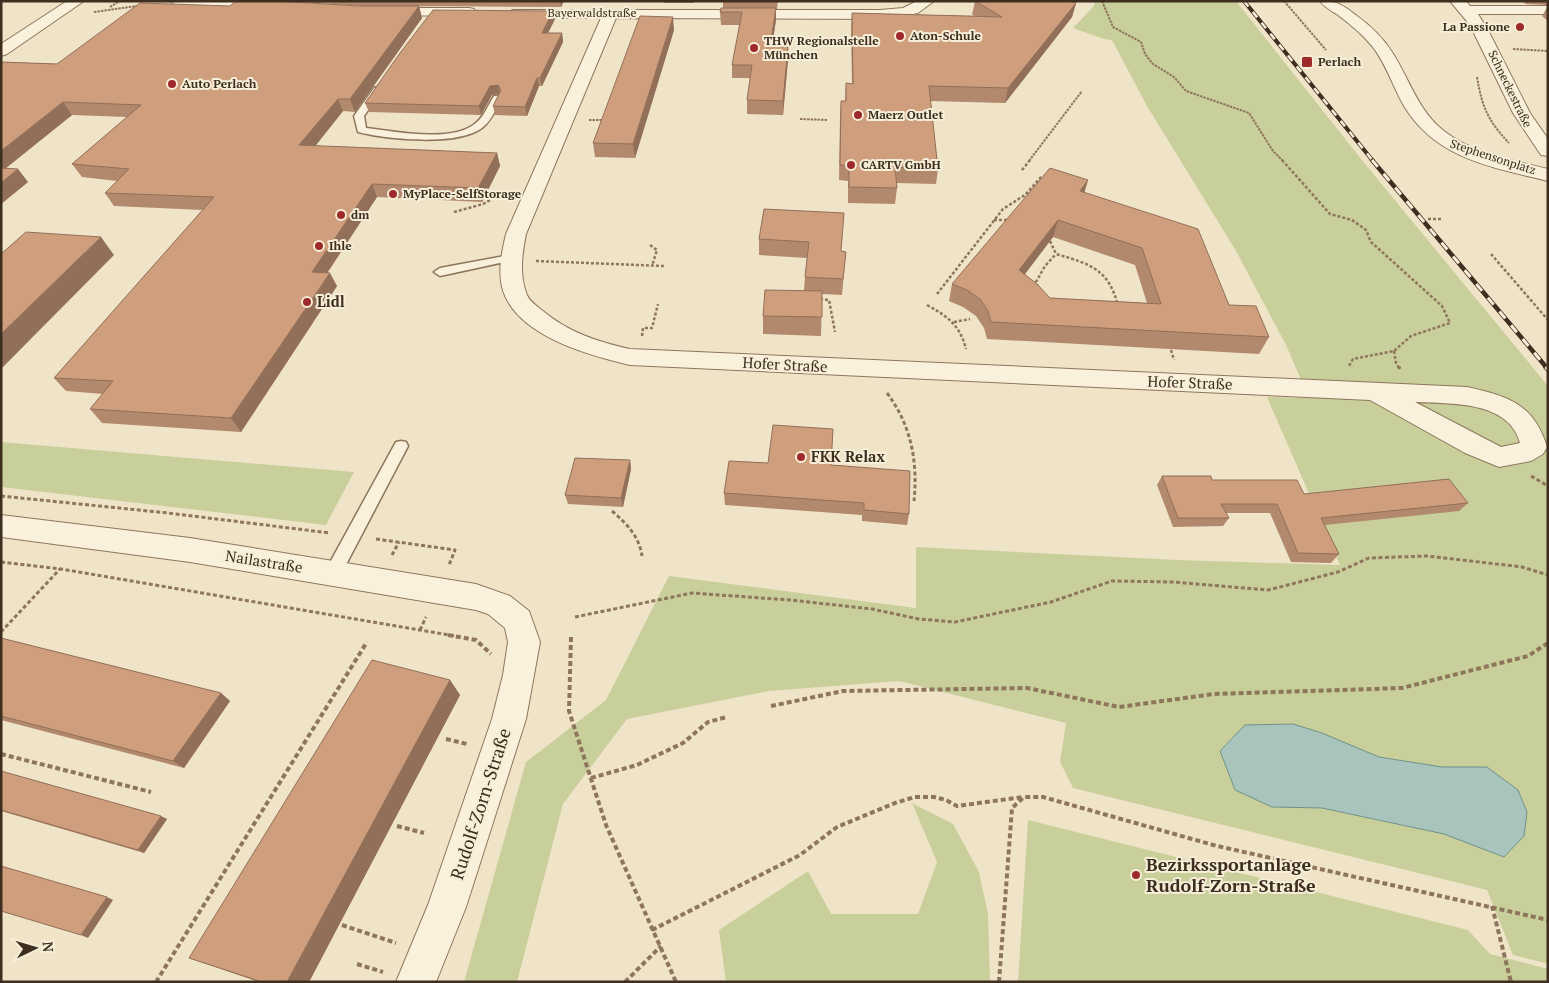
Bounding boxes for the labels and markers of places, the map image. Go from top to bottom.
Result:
place label: La Passione [1443,19,1511,34]
marker: La Passione [1514,21,1526,33]
place label: Aton-Schule [910,28,981,43]
marker: Aton-Schule [894,30,906,42]
place label: THW Regionalstelle München [764,33,879,62]
marker: THW Regionalstelle München [748,42,760,54]
place label: Perlach [1318,54,1361,69]
marker: Perlach [1300,55,1314,69]
place label: Auto Perlach [182,76,257,91]
marker: Auto Perlach [166,78,178,90]
place label: Maerz Outlet [868,107,944,122]
marker: Maerz Outlet [852,109,864,121]
place label: CARTV GmbH [861,157,941,172]
marker: CARTV GmbH [845,159,857,171]
place label: MyPlace-SelfStorage [403,186,522,201]
marker: MyPlace-SelfStorage [387,188,399,200]
place label: dm [351,207,369,222]
marker: dm [335,209,347,221]
place label: Ihle [329,238,352,253]
marker: Ihle [313,240,325,252]
place label: Lidl [317,291,345,311]
marker: Lidl [301,296,313,308]
place label: FKK Relax [811,446,885,466]
marker: FKK Relax [795,451,807,463]
place label: Bezirkssportanlage Rudolf-Zorn-Straße [1146,852,1316,897]
marker: Bezirkssportanlage Rudolf-Zorn-Straße [1130,869,1142,881]

